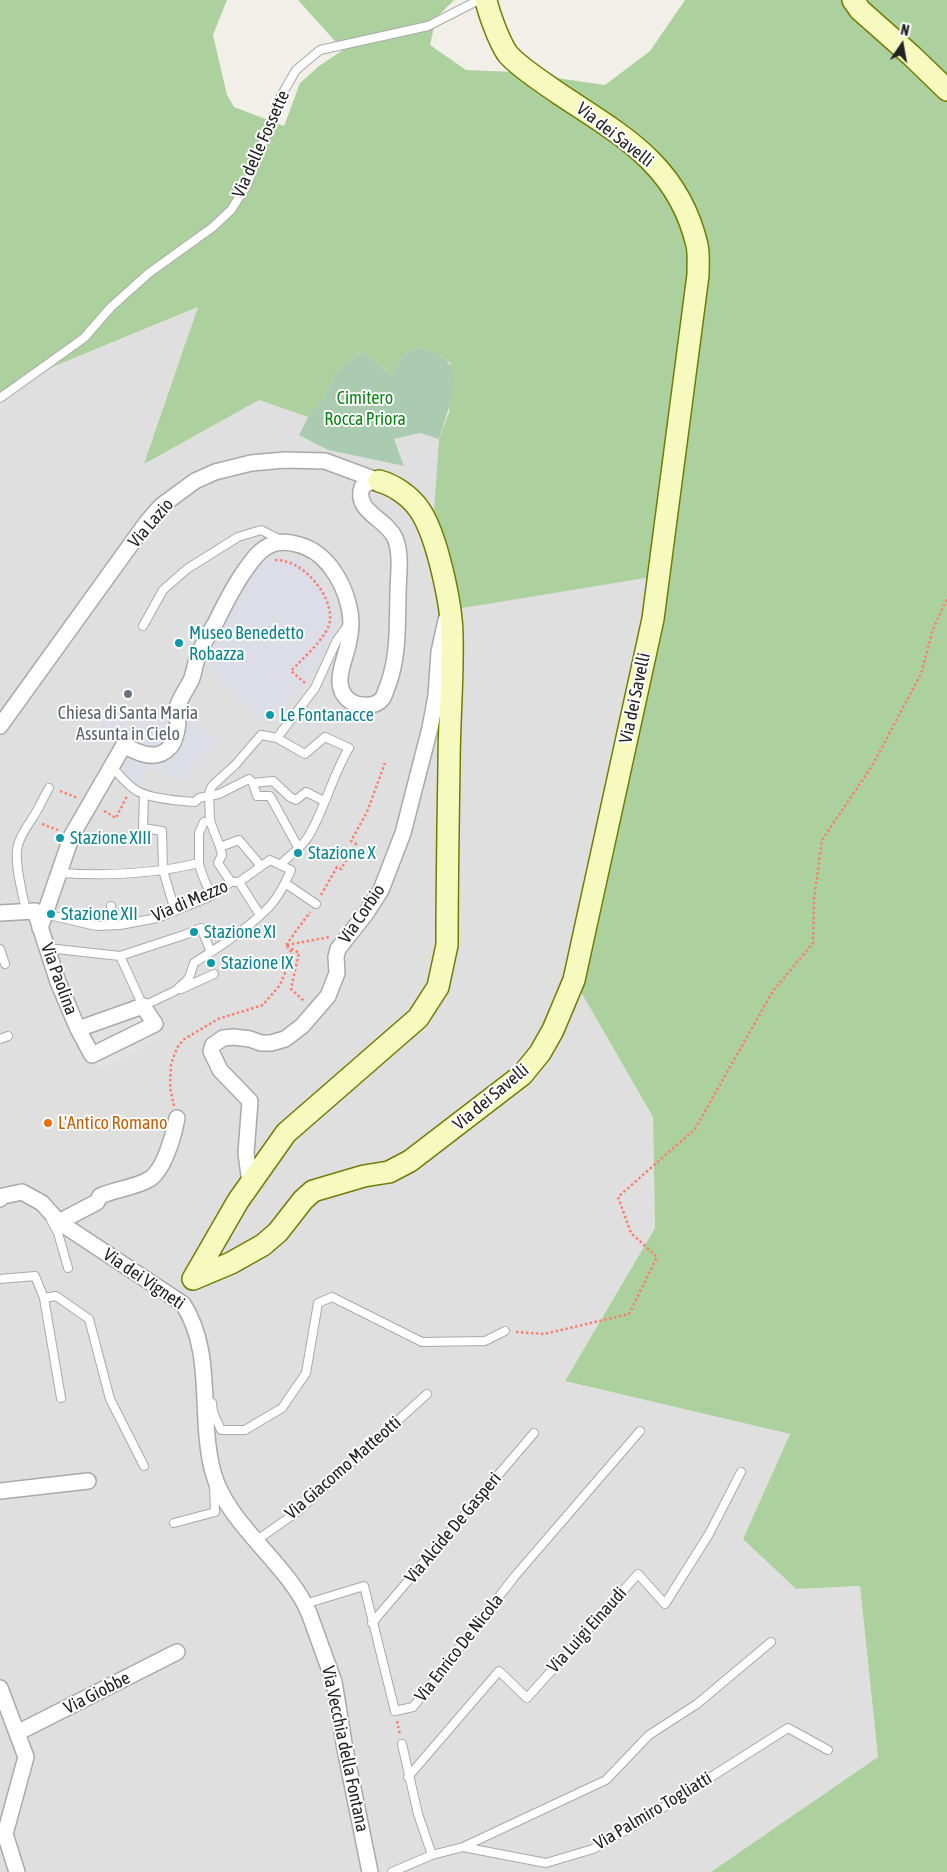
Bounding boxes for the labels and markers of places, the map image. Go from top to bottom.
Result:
place label: Museo Benedetto Robazza [189,622,304,664]
marker: Museo Benedetto Robazza [173,637,185,649]
marker: Chiesa di Santa Maria Assunta in Cielo [122,688,134,700]
place label: Chiesa di Santa Maria Assunta in Cielo [58,702,198,744]
place label: Le Fontanacce [280,704,374,726]
marker: Le Fontanacce [264,709,276,721]
place label: Stazione XIII [70,827,151,849]
marker: Stazione XIII [54,832,66,844]
place label: Stazione X [308,842,376,864]
marker: Stazione X [292,847,304,859]
place label: Stazione XII [61,903,138,925]
marker: Stazione XII [45,908,57,920]
place label: Stazione XI [204,921,276,943]
marker: Stazione XI [188,926,200,938]
place label: Stazione IX [221,952,293,974]
marker: Stazione IX [205,957,217,969]
place label: L'Antico Romano [58,1112,167,1134]
marker: L'Antico Romano [42,1117,54,1129]

